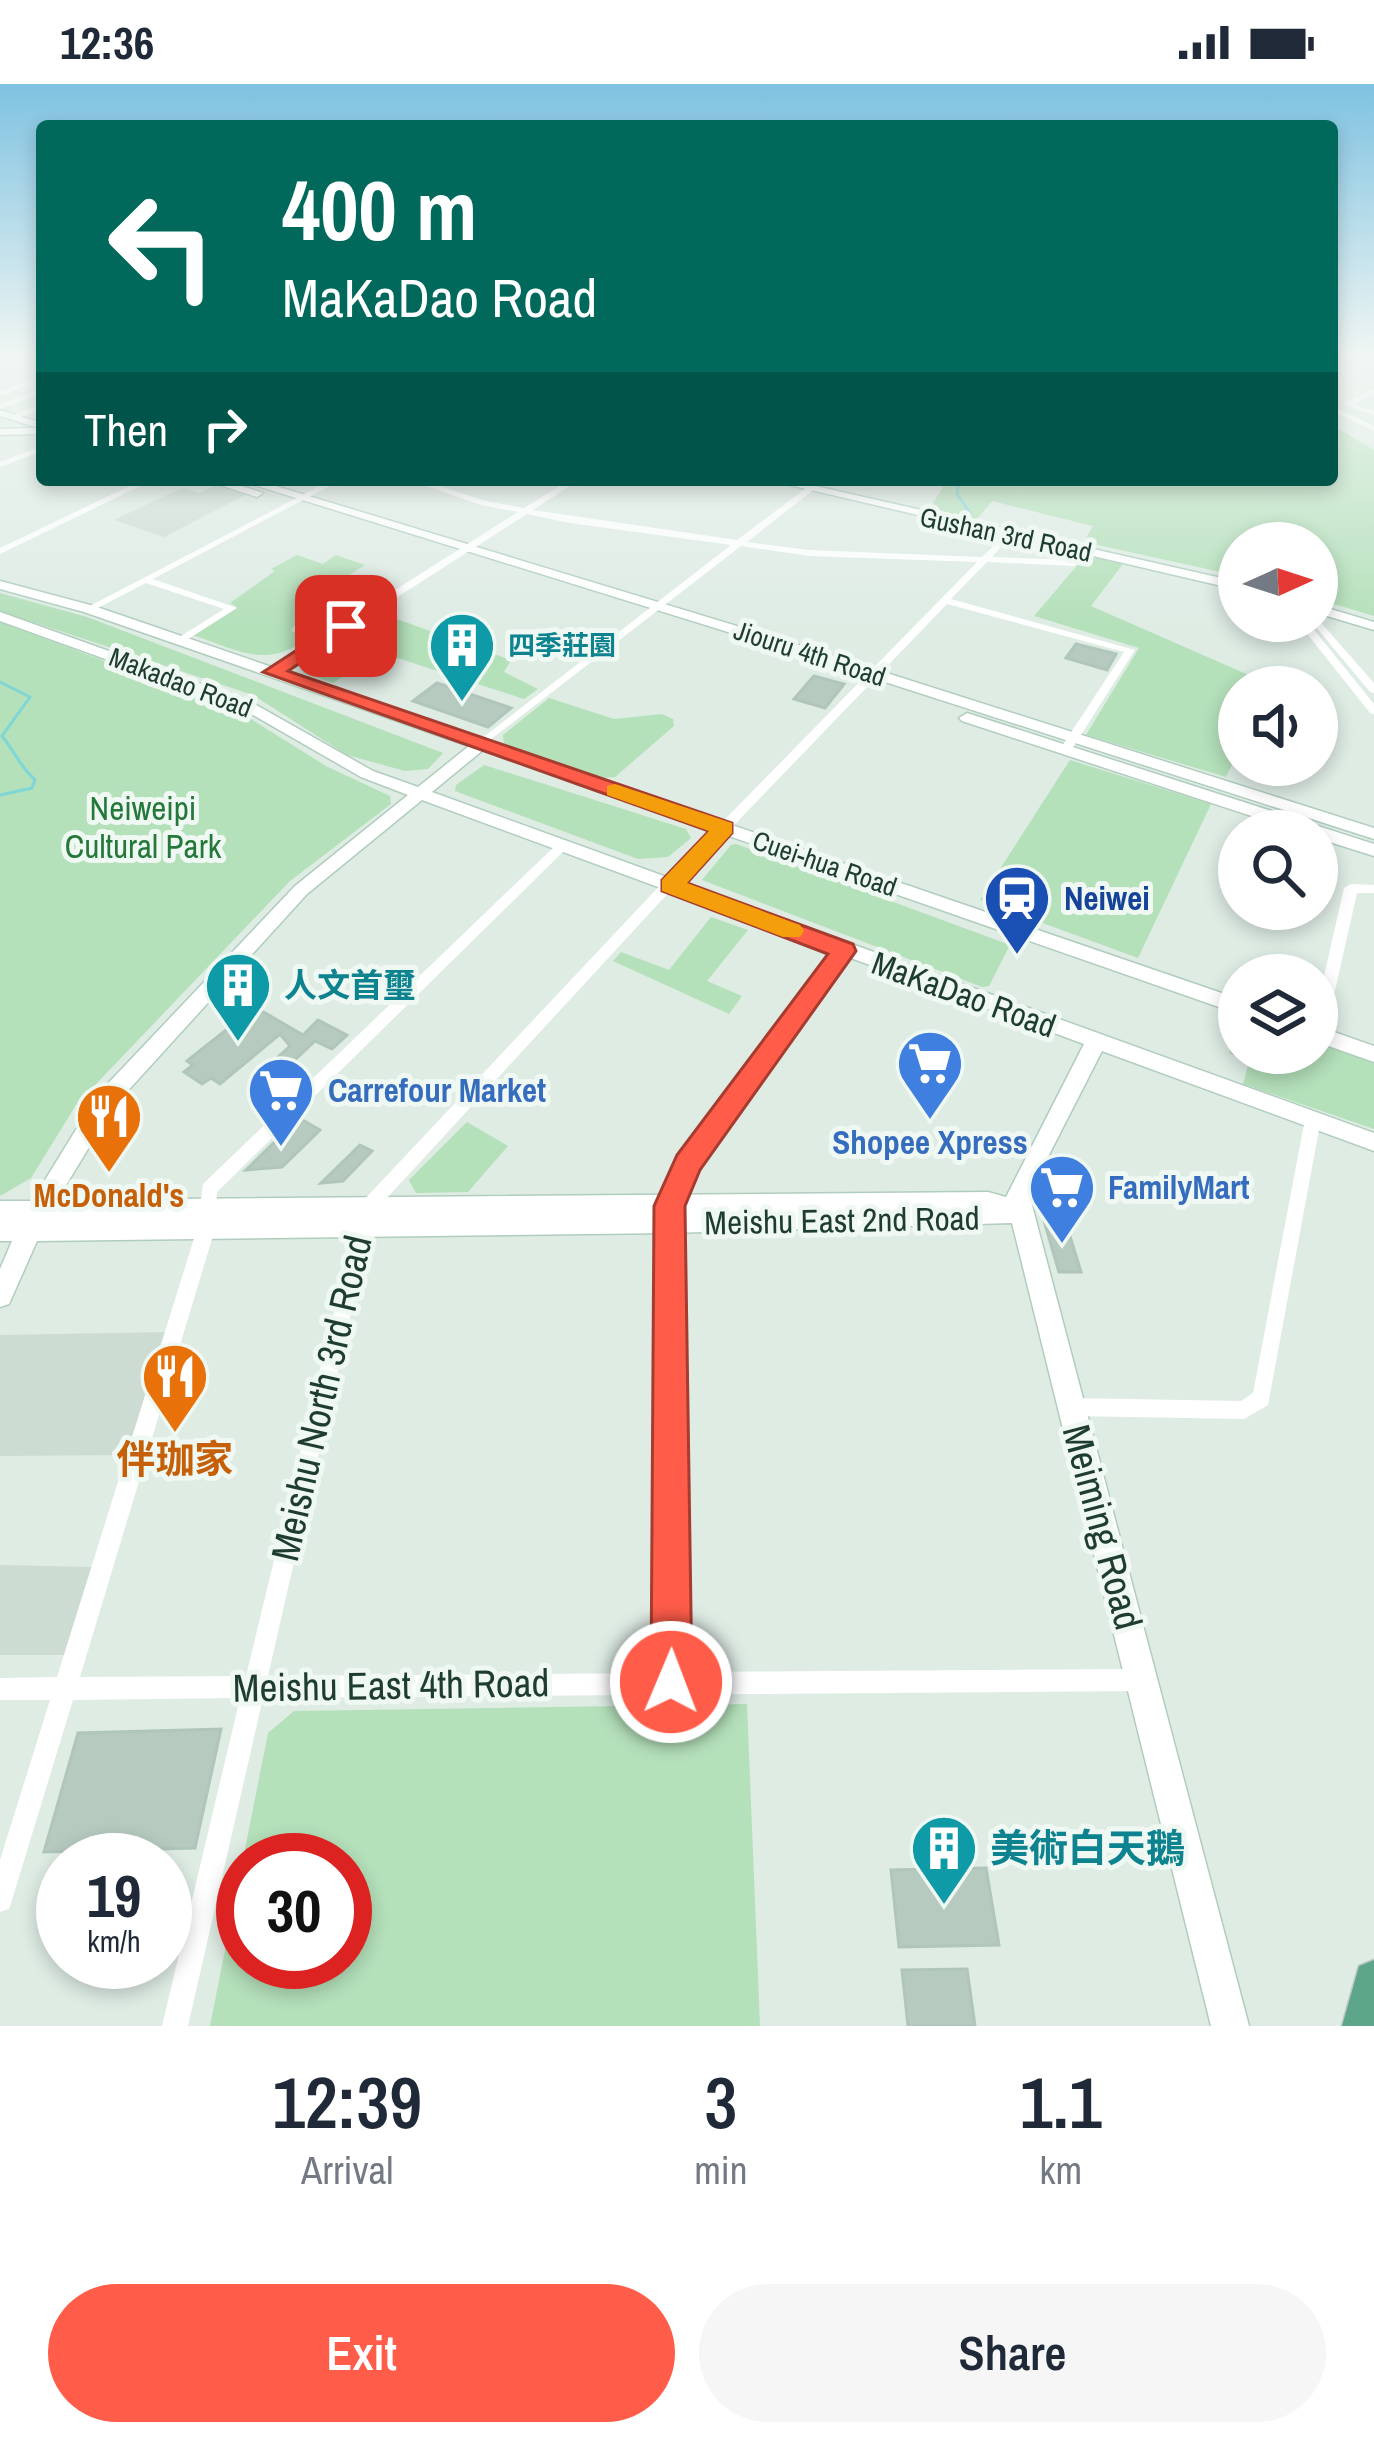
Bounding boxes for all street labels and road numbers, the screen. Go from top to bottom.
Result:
street label: Gushan 3rd Road [917,498,1095,570]
street label: Jiouru 4th Road [730,612,890,694]
street label: Makadao Road [104,638,258,726]
street label: Cuei-hua Road [748,822,902,904]
street label: MaKaDao Road [866,940,1062,1048]
street label: Meishu East 2nd Road [704,1196,980,1244]
street label: Meishu North 3rd Road [258,1230,384,1566]
street label: Meiming Road [1051,1419,1155,1635]
street label: Meishu East 4th Road [232,1656,550,1714]

